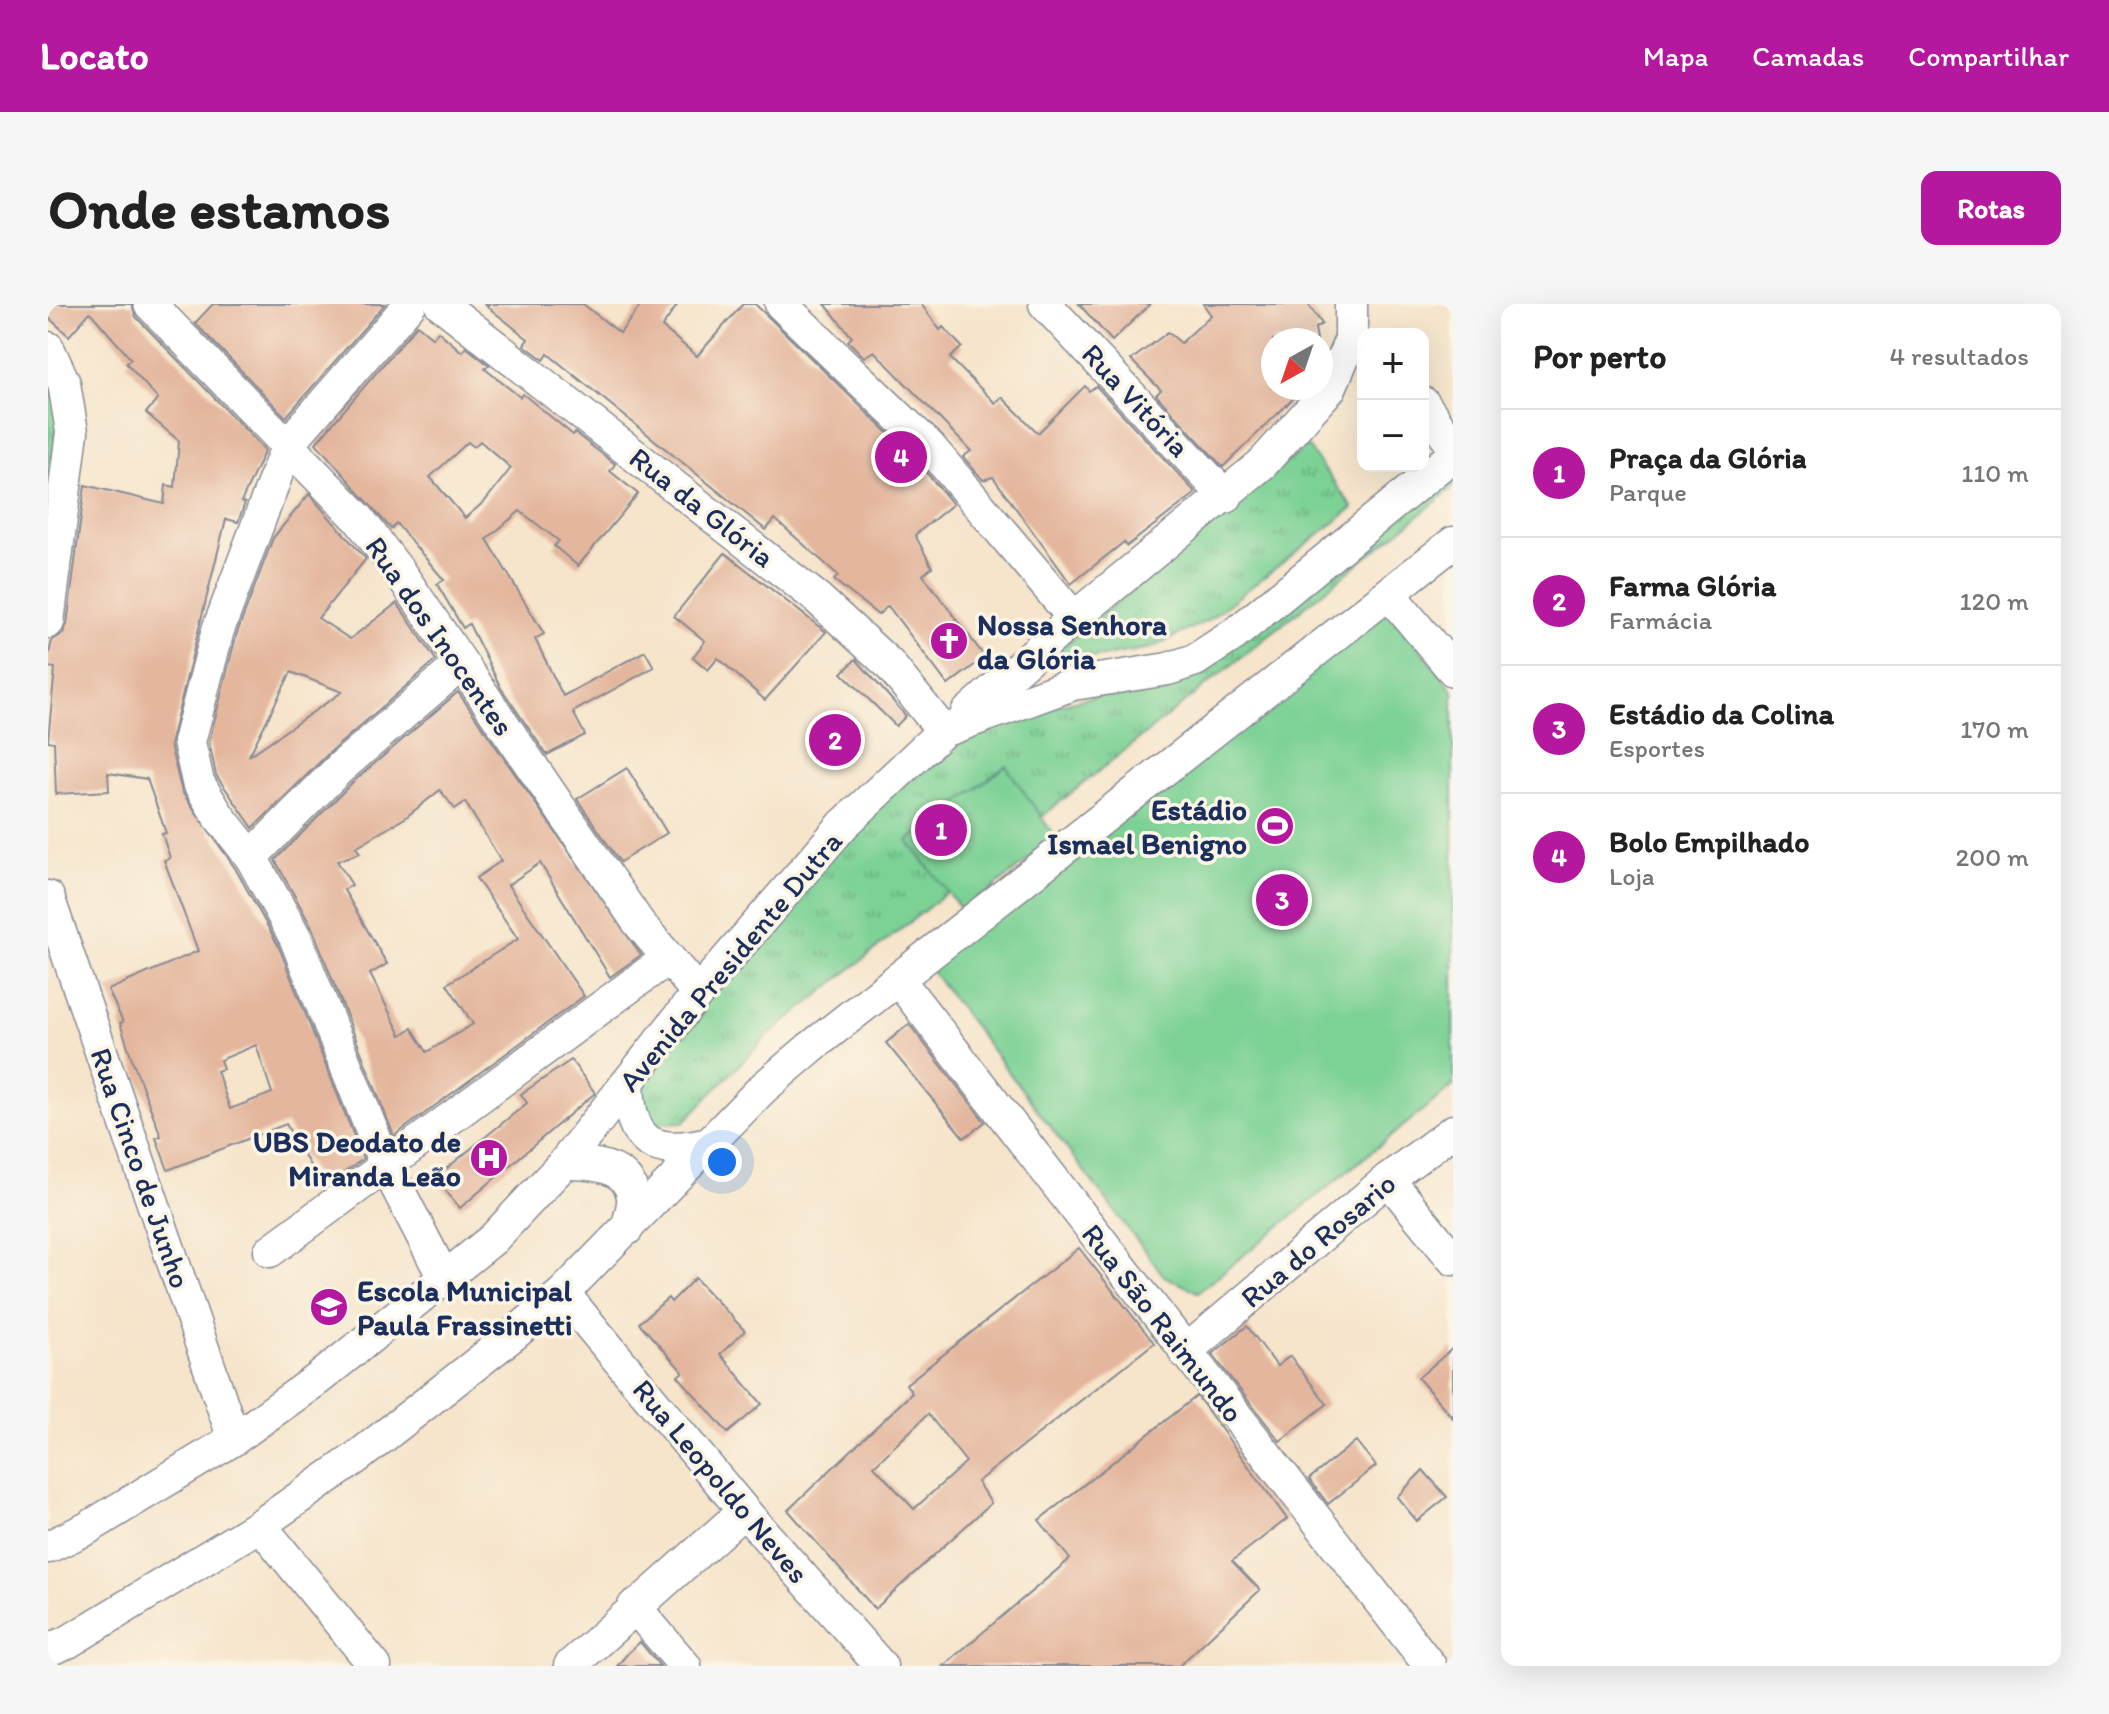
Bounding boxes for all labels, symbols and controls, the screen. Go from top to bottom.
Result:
text: Locato [40,33,149,79]
text: Mapa [1643,39,1708,73]
text: Camadas [1752,39,1864,73]
text: Compartilhar [1908,39,2069,73]
button: Rotas [1921,171,2061,245]
text: Onde estamos [48,175,390,242]
north arrow [1261,328,1333,400]
map controls [1357,328,1429,472]
button: + [1357,328,1429,400]
street label: Rua Vitória [1074,335,1198,465]
text: Por perto [1533,336,1666,377]
text: 4 resultados [1889,340,2029,372]
button: − [1357,400,1429,472]
pin: 4 [875,427,927,487]
street label: Rua da Glória [622,439,782,575]
text: Praça da Glória [1609,439,1807,476]
text: 1 [1553,457,1565,489]
text: 110 m [1961,457,2029,489]
text: Parque [1609,476,1687,508]
street label: Rua dos Inocentes [357,529,523,743]
text: Farma Glória [1609,567,1776,604]
text: 2 [1552,585,1566,617]
text: 120 m [1960,585,2029,617]
text: Farmácia [1609,604,1712,636]
place label: Nossa Senhora da Glória [977,606,1167,677]
church icon: Nossa Senhora da Glória [928,620,970,662]
text: Estádio da Colina [1609,695,1834,732]
pin: 2 [809,710,861,770]
text: 3 [1552,713,1566,745]
text: 170 m [1960,713,2029,745]
text: Esportes [1609,732,1705,764]
place label: Estádio Ismael Benigno [1047,791,1247,862]
pin: 1 [915,800,967,860]
sports icon: Estádio Ismael Benigno [1254,805,1296,847]
street label: Avenida Presidente Dutra [610,823,850,1099]
text: Bolo Empilhado [1609,823,1809,860]
text: 4 [1551,841,1567,873]
text: 200 m [1956,841,2029,873]
text: Loja [1609,860,1655,892]
pin: 3 [1256,870,1308,930]
street label: Rua Cinco de Junho [82,1043,200,1293]
place label: UBS Deodato de Miranda Leão [253,1123,461,1194]
hospital icon: UBS Deodato de Miranda Leão [468,1137,510,1179]
your location [702,1142,742,1182]
street label: Rua do Rosario [1233,1164,1403,1316]
street label: Rua São Raimundo [1074,1216,1252,1430]
place label: Escola Municipal Paula Frassinetti [357,1272,573,1343]
school or university icon: Escola Municipal Paula Frassinetti [308,1286,350,1328]
street label: Rua Leopoldo Neves [625,1371,817,1591]

